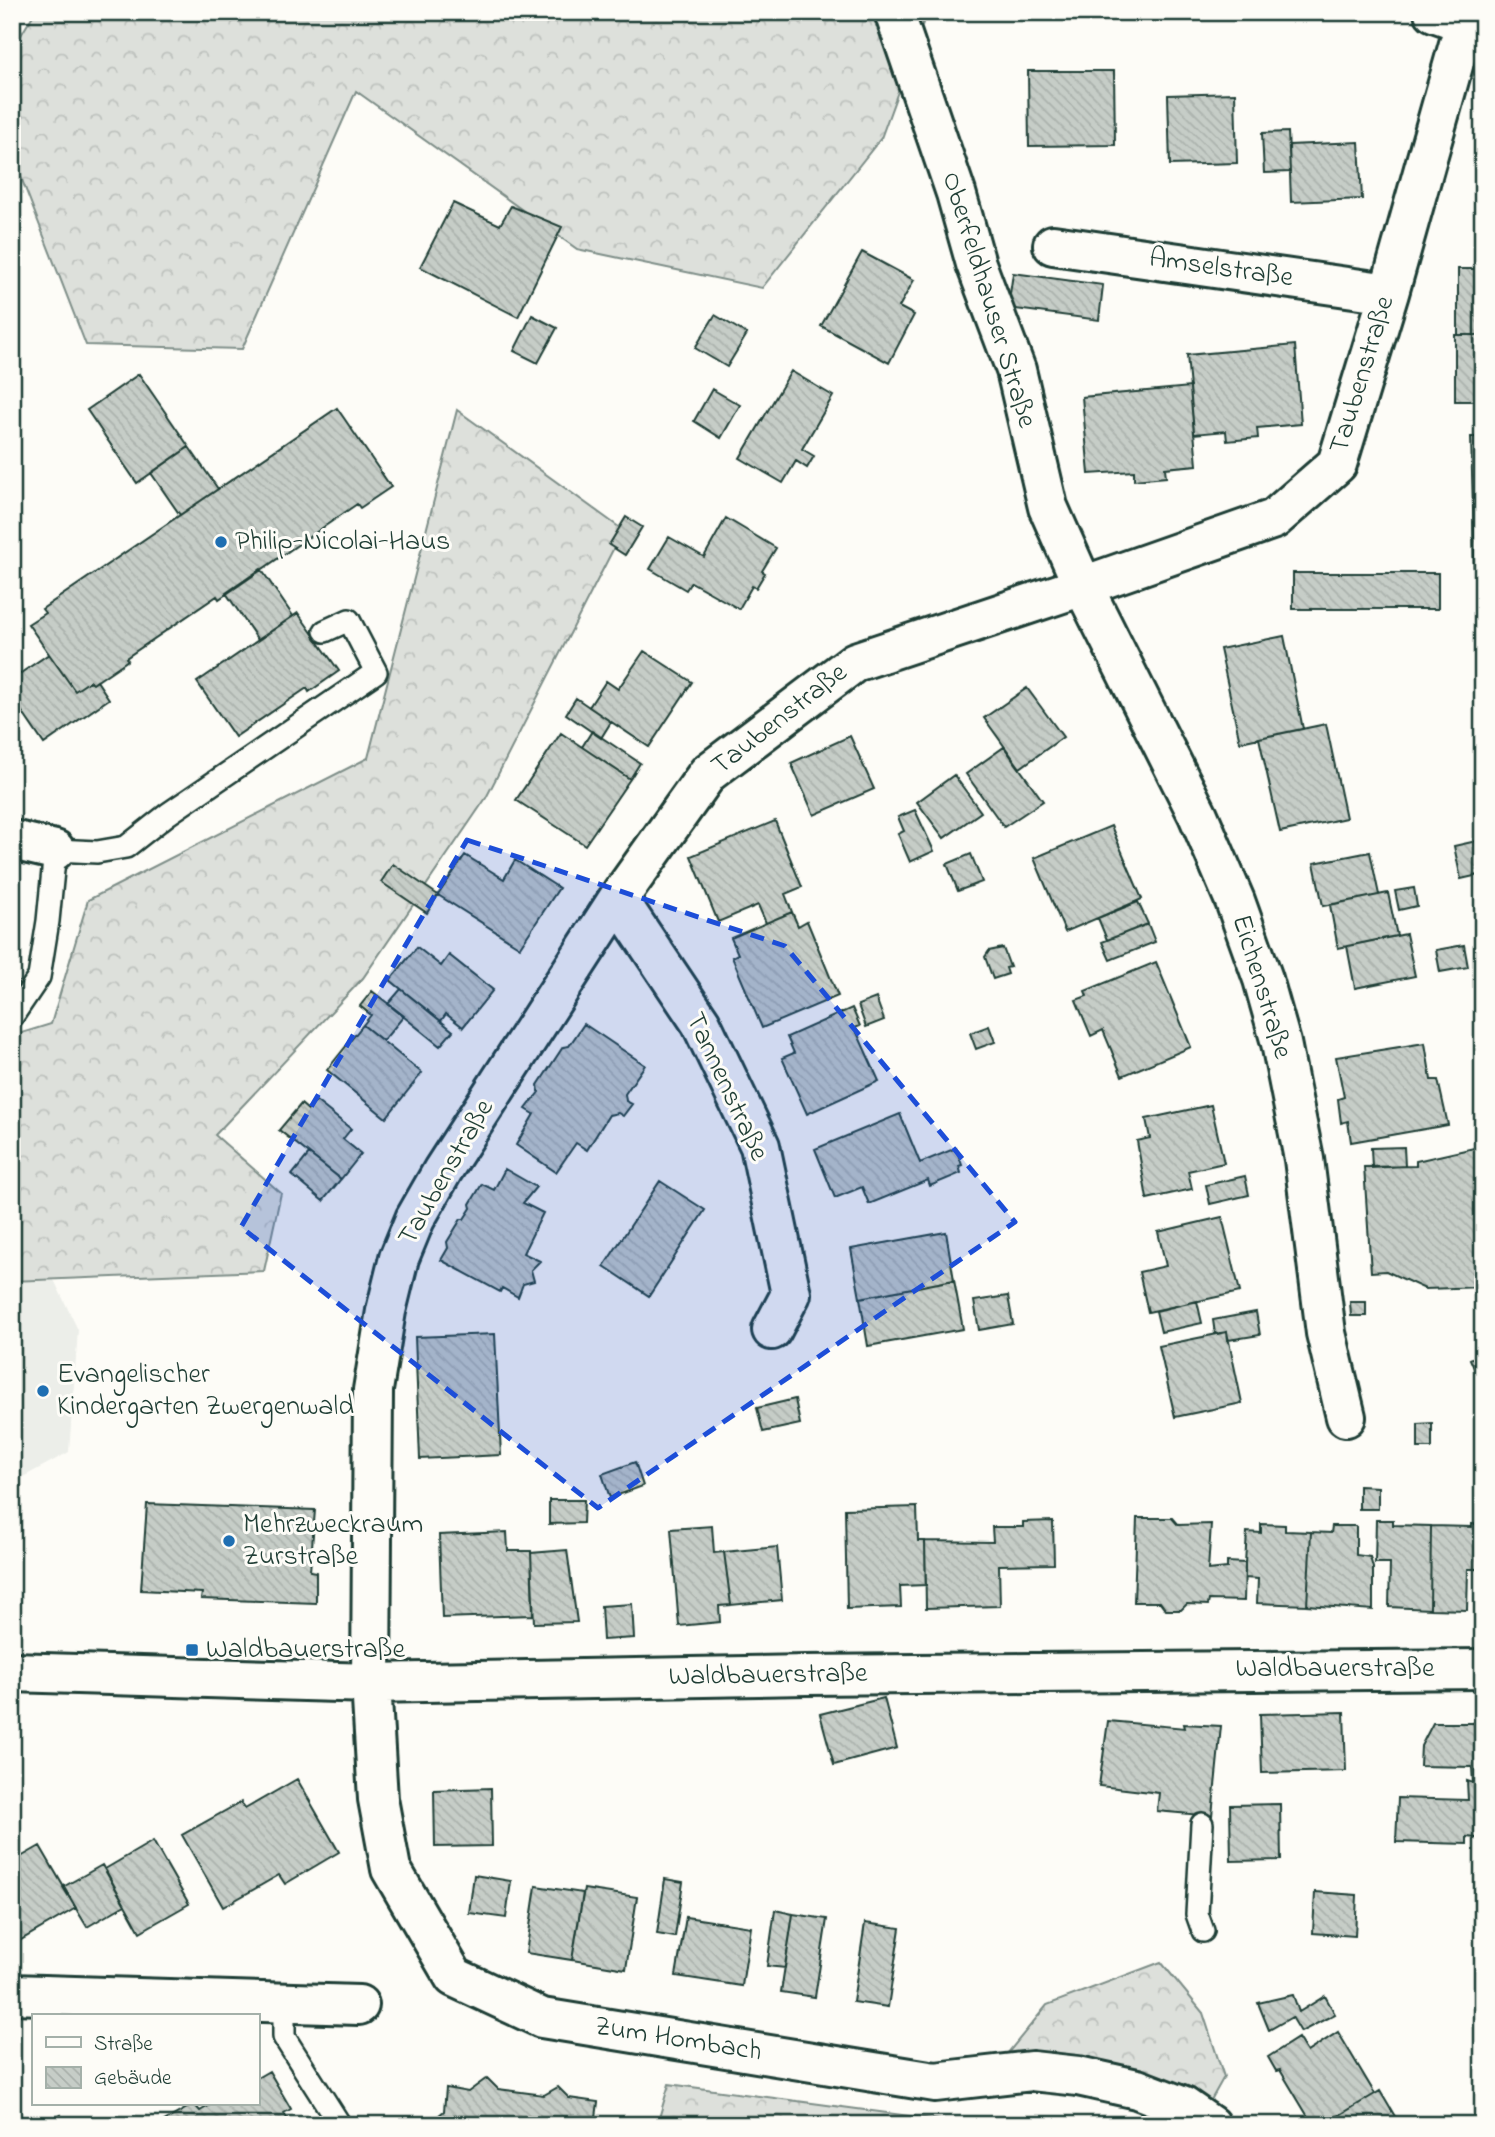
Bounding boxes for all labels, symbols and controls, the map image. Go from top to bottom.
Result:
street label: Oberfeldhauser Straße [930,167,1047,433]
street label: Amselstraße [1146,239,1296,299]
street label: Taubenstraße [1320,291,1407,459]
place label: Philip-Nicolai-Haus [235,522,450,563]
marker: Philip-Nicolai-Haus [213,534,229,550]
street label: Taubenstraße [703,653,857,786]
street label: Eichenstraße [1220,910,1302,1065]
street label: Tannenstraße [674,1006,779,1168]
street label: Taubenstraße [389,1092,506,1254]
place label: Evangelischer Kindergarten Zwergenwald [57,1355,354,1428]
marker: Evangelischer Kindergarten Zwergenwald [35,1383,51,1399]
place label: Mehrzweckraum Zurstraße [243,1505,423,1578]
marker: Mehrzweckraum Zurstraße [221,1533,237,1549]
place label: Waldbauerstraße [206,1630,405,1671]
marker: Waldbauerstraße [184,1642,200,1658]
street label: Waldbauerstraße [1236,1649,1435,1690]
street label: Waldbauerstraße [668,1654,868,1698]
street label: Zum Hombach [591,2007,765,2073]
legend [32,2014,259,2106]
text: Straße [94,2030,153,2060]
text: Gebäude [94,2064,172,2094]

